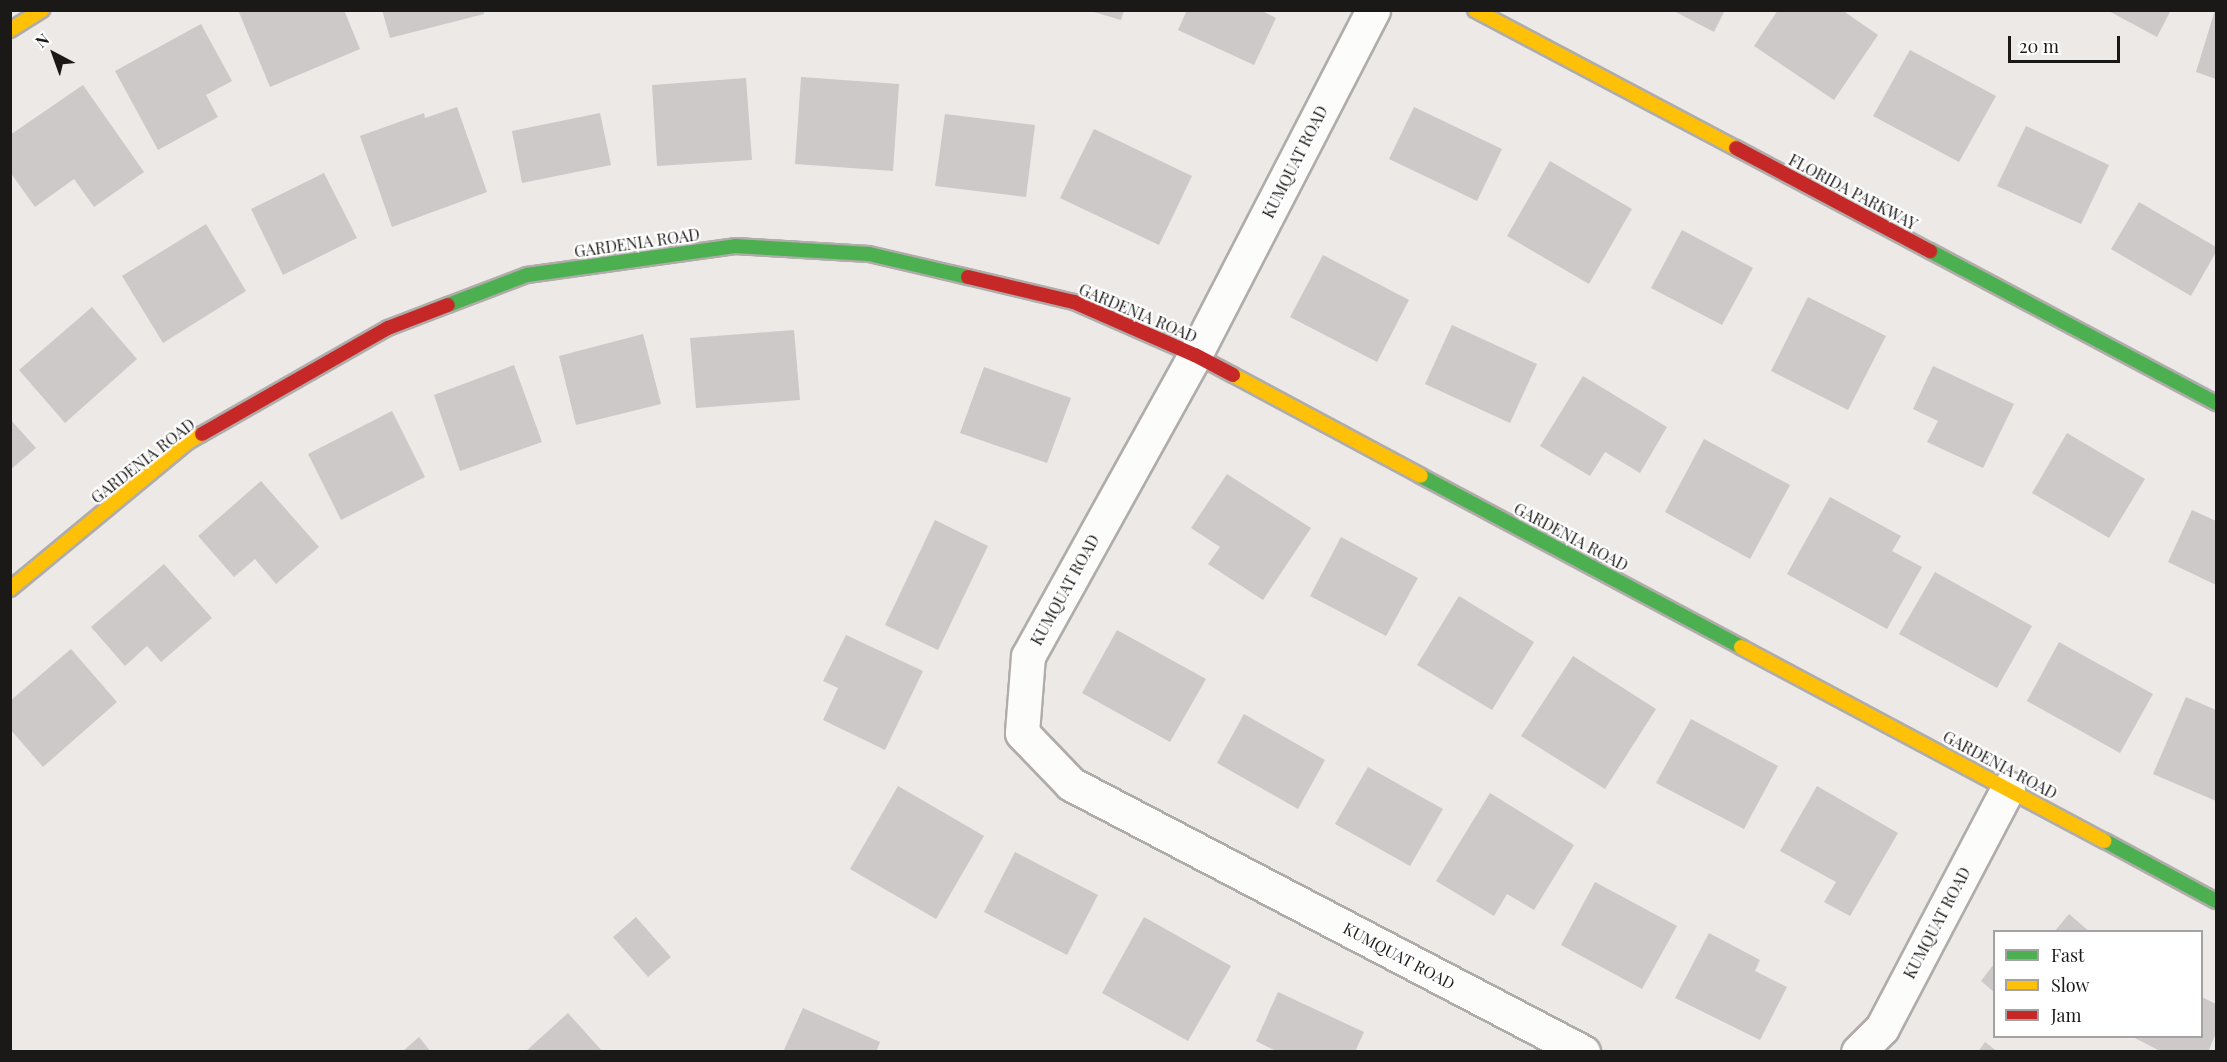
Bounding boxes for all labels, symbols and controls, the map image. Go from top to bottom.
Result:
north arrow [24,24,84,84]
scale bar [2011,24,2124,62]
text: N [31,28,53,52]
text: 20 m [2019,34,2059,58]
street label: KUMQUAT ROAD [1258,102,1332,222]
street label: FLORIDA PARKWAY [1785,150,1921,234]
street label: GARDENIA ROAD [573,225,701,261]
street label: GARDENIA ROAD [1076,279,1200,347]
street label: GARDENIA ROAD [87,414,199,508]
street label: GARDENIA ROAD [1511,499,1631,575]
street label: KUMQUAT ROAD [1027,531,1103,649]
street label: GARDENIA ROAD [1940,727,2060,803]
street label: KUMQUAT ROAD [1899,864,1975,982]
street label: KUMQUAT ROAD [1340,918,1458,994]
legend [1993,930,2203,1038]
text: Fast [2051,943,2084,967]
text: Slow [2051,973,2089,997]
text: Jam [2051,1003,2081,1027]

